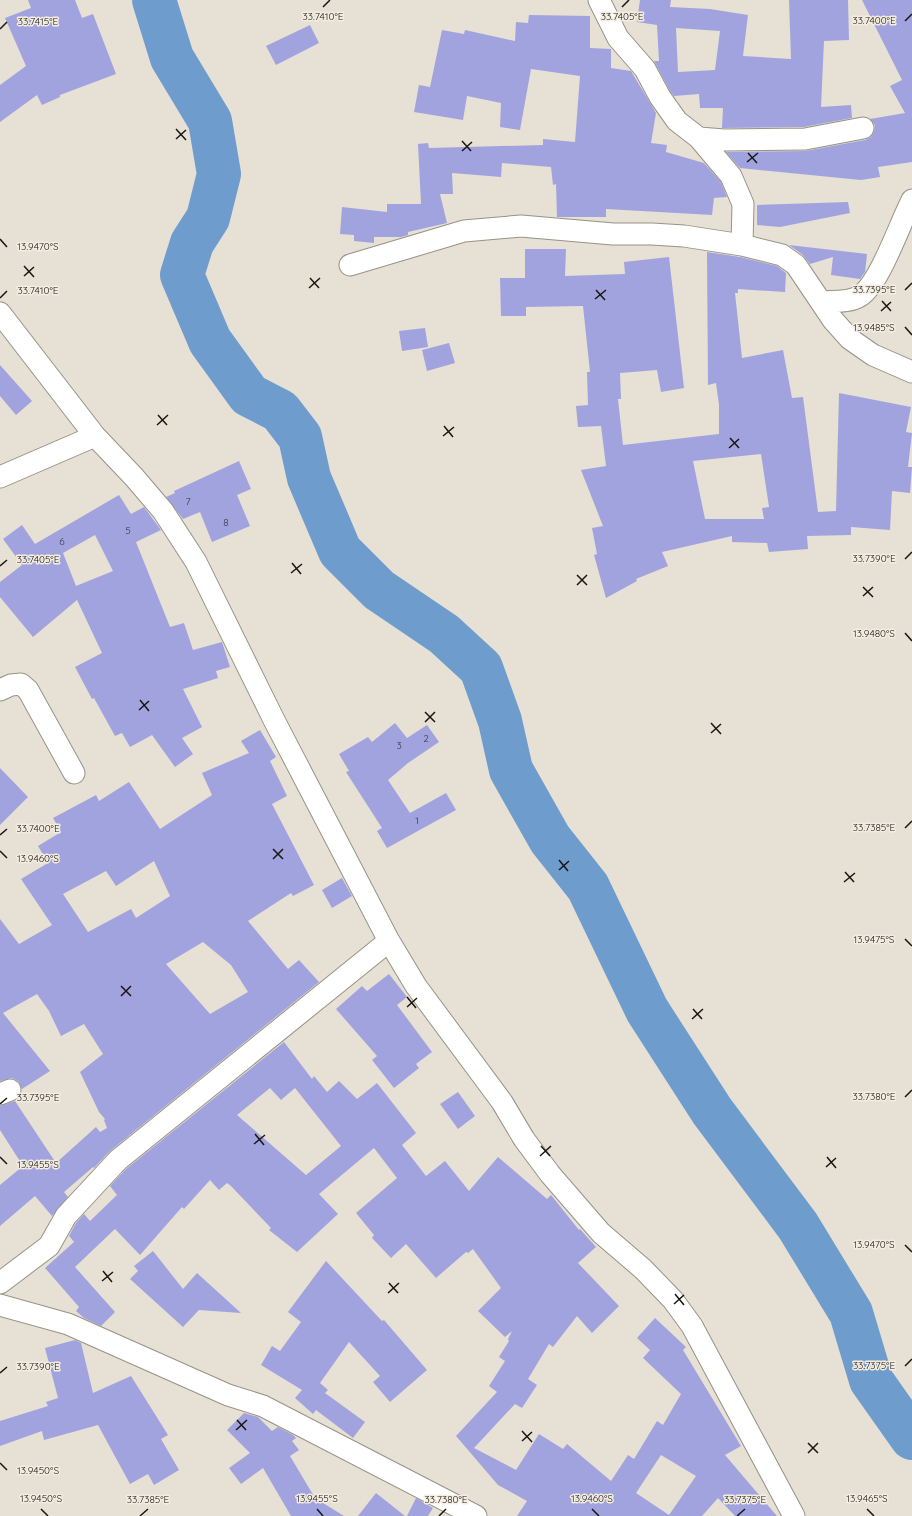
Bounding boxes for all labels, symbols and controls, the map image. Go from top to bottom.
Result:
text: 33.7410°E [303,10,344,23]
text: 33.7405°E [601,10,644,23]
text: 33.7400°E [852,14,896,27]
text: 33.7415°E [18,15,58,28]
text: 13.9470°S [17,240,59,253]
text: 33.7395°E [853,283,896,296]
text: 33.7410°E [18,284,59,297]
text: 13.9485°S [853,321,895,334]
house number: 7 [185,495,191,508]
house number: 8 [223,516,229,529]
house number: 5 [125,524,131,537]
house number: 6 [59,535,65,548]
text: 33.7390°E [852,552,896,565]
text: 33.7405°E [17,553,60,566]
text: 13.9480°S [853,627,895,640]
house number: 2 [423,732,429,745]
house number: 3 [396,739,402,752]
house number: 1 [415,814,419,827]
text: 33.7385°E [853,821,896,834]
text: 33.7400°E [16,822,60,835]
text: 13.9460°S [17,852,59,865]
text: 13.9475°S [854,933,895,946]
text: 33.7380°E [852,1090,896,1103]
text: 33.7395°E [17,1091,60,1104]
text: 13.9455°S [17,1158,59,1171]
text: 13.9470°S [853,1238,895,1251]
text: 33.7375°E [853,1359,895,1372]
text: 33.7390°E [16,1360,60,1373]
text: 13.9450°S [17,1464,59,1477]
text: 13.9450°S [20,1492,62,1505]
text: 13.9455°S [296,1492,338,1505]
text: 13.9460°S [571,1492,613,1505]
text: 13.9465°S [846,1492,888,1505]
text: 33.7385°E [127,1493,170,1506]
text: 33.7380°E [424,1493,468,1506]
text: 33.7375°E [724,1493,766,1506]

